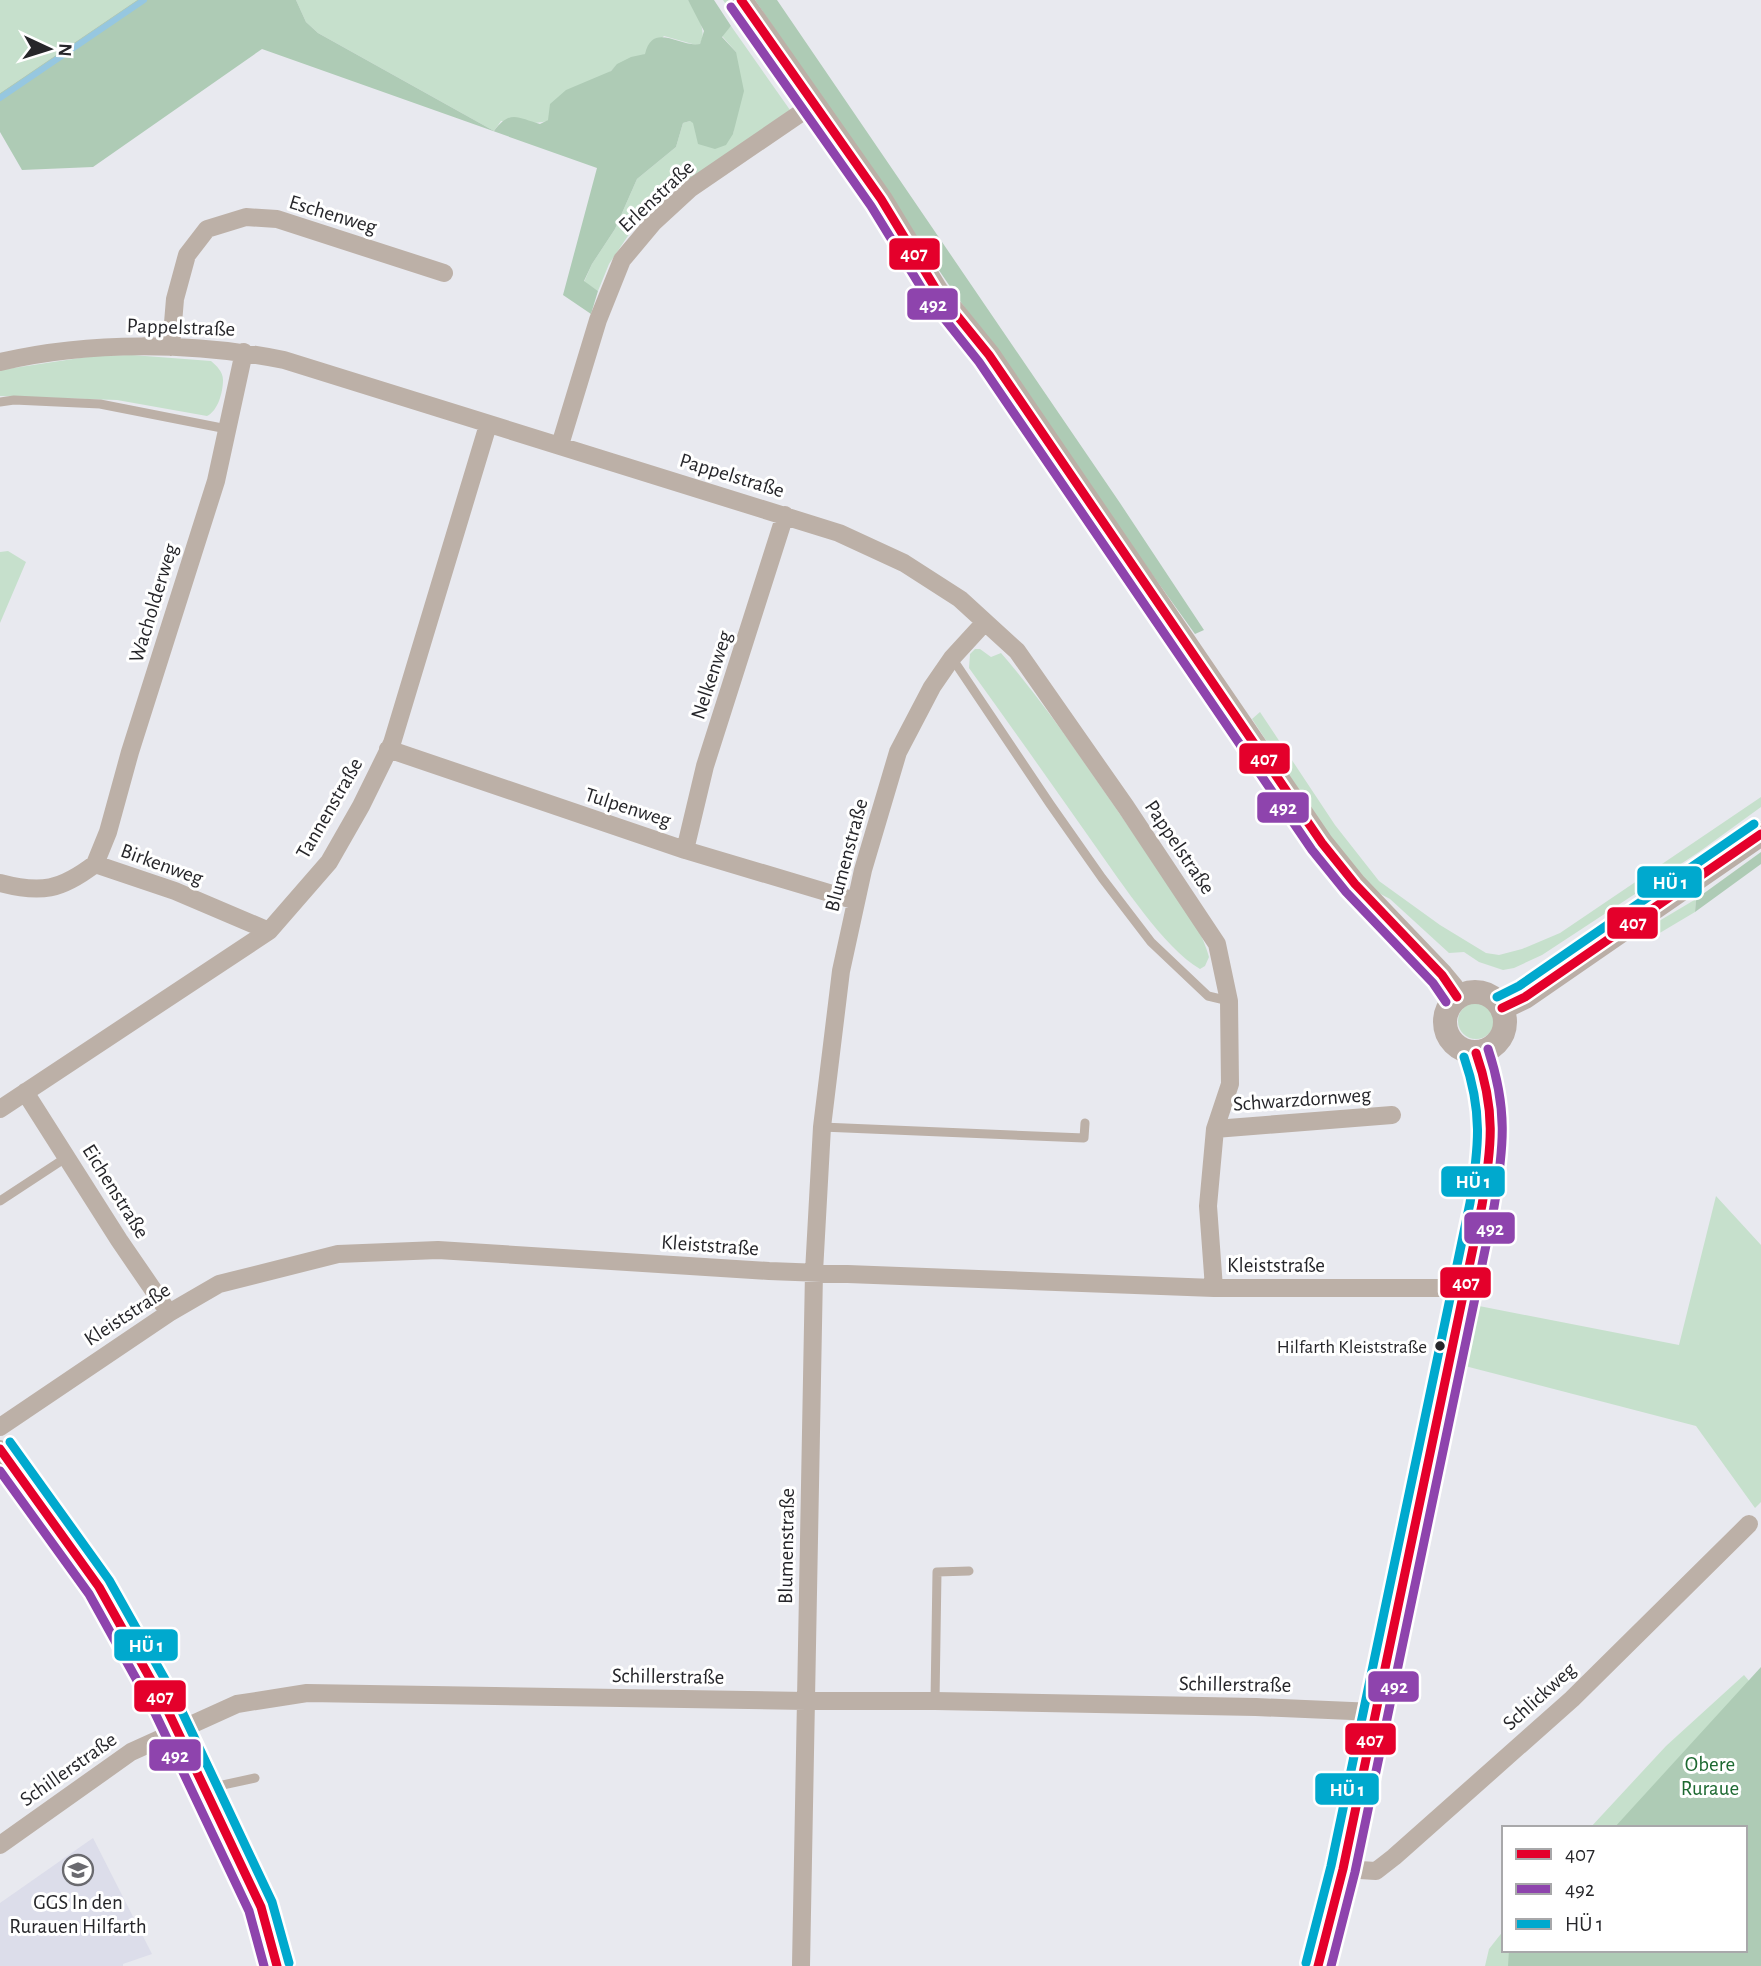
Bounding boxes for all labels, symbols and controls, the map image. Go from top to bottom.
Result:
north arrow [14,14,84,84]
text: N [55,43,74,57]
street label: Erlenstraße [615,156,698,236]
street label: Eschenweg [286,191,380,238]
line badge: 407 [888,237,941,271]
text: 407 [900,245,928,264]
line badge: 492 [906,287,959,321]
text: 492 [919,296,947,315]
street label: Pappelstraße [126,315,236,340]
street label: Pappelstraße [677,450,787,501]
street label: Wacholderweg [125,541,182,665]
street label: Nelkenweg [687,628,736,722]
line badge: 407 [1238,742,1291,775]
text: 407 [1250,750,1278,769]
street label: Tannenstraße [292,754,367,862]
street label: Tulpenweg [582,784,674,831]
line badge: 492 [1256,791,1310,824]
street label: Blumenstraße [821,796,872,914]
street label: Pappelstraße [1141,796,1219,898]
text: 492 [1269,799,1297,818]
street label: Birkenweg [118,840,207,889]
line badge: HÜ 1 [1636,865,1703,899]
text: HÜ 1 [1652,872,1688,893]
line badge: 407 [1606,906,1659,940]
text: 407 [1619,914,1647,933]
street label: Schwarzdornweg [1232,1084,1373,1115]
street label: Eichenstraße [78,1140,153,1242]
line badge: HÜ 1 [1440,1165,1506,1198]
text: HÜ 1 [1455,1171,1491,1192]
line badge: 492 [1463,1211,1516,1245]
text: 492 [1476,1220,1504,1239]
street label: Kleiststraße [660,1232,760,1259]
street label: Kleiststraße [1227,1255,1325,1276]
line badge: 407 [1439,1266,1492,1299]
text: 407 [1452,1274,1480,1293]
street label: Kleiststraße [80,1279,174,1350]
place label: Hilfarth Kleiststraße [1277,1338,1427,1357]
marker: Hilfarth Kleiststraße [1433,1339,1447,1353]
street label: Blumenstraße [775,1488,798,1604]
line badge: HÜ 1 [113,1628,179,1662]
text: HÜ 1 [128,1635,164,1656]
street label: Schlickweg [1499,1658,1580,1734]
street label: Schillerstraße [612,1665,724,1688]
line badge: 492 [1367,1670,1420,1703]
street label: Schillerstraße [1179,1673,1291,1696]
text: 492 [1380,1678,1408,1697]
line badge: 407 [133,1679,187,1713]
text: 407 [146,1688,174,1707]
line badge: 407 [1344,1722,1397,1756]
street label: Schillerstraße [16,1729,120,1810]
text: 407 [1356,1731,1384,1750]
line badge: 492 [148,1738,202,1772]
text: 492 [161,1747,189,1766]
park label: Obere Ruraue [1681,1754,1739,1799]
line badge: HÜ 1 [1314,1772,1380,1806]
text: HÜ 1 [1329,1779,1365,1800]
legend [1502,1826,1747,1952]
text: 407 [1565,1844,1595,1865]
school or university icon: GGS In den Rurauen Hilfarth [61,1853,95,1887]
text: 492 [1565,1879,1595,1900]
place label: GGS In den Rurauen Hilfarth [9,1892,147,1937]
text: HÜ 1 [1565,1913,1603,1935]

